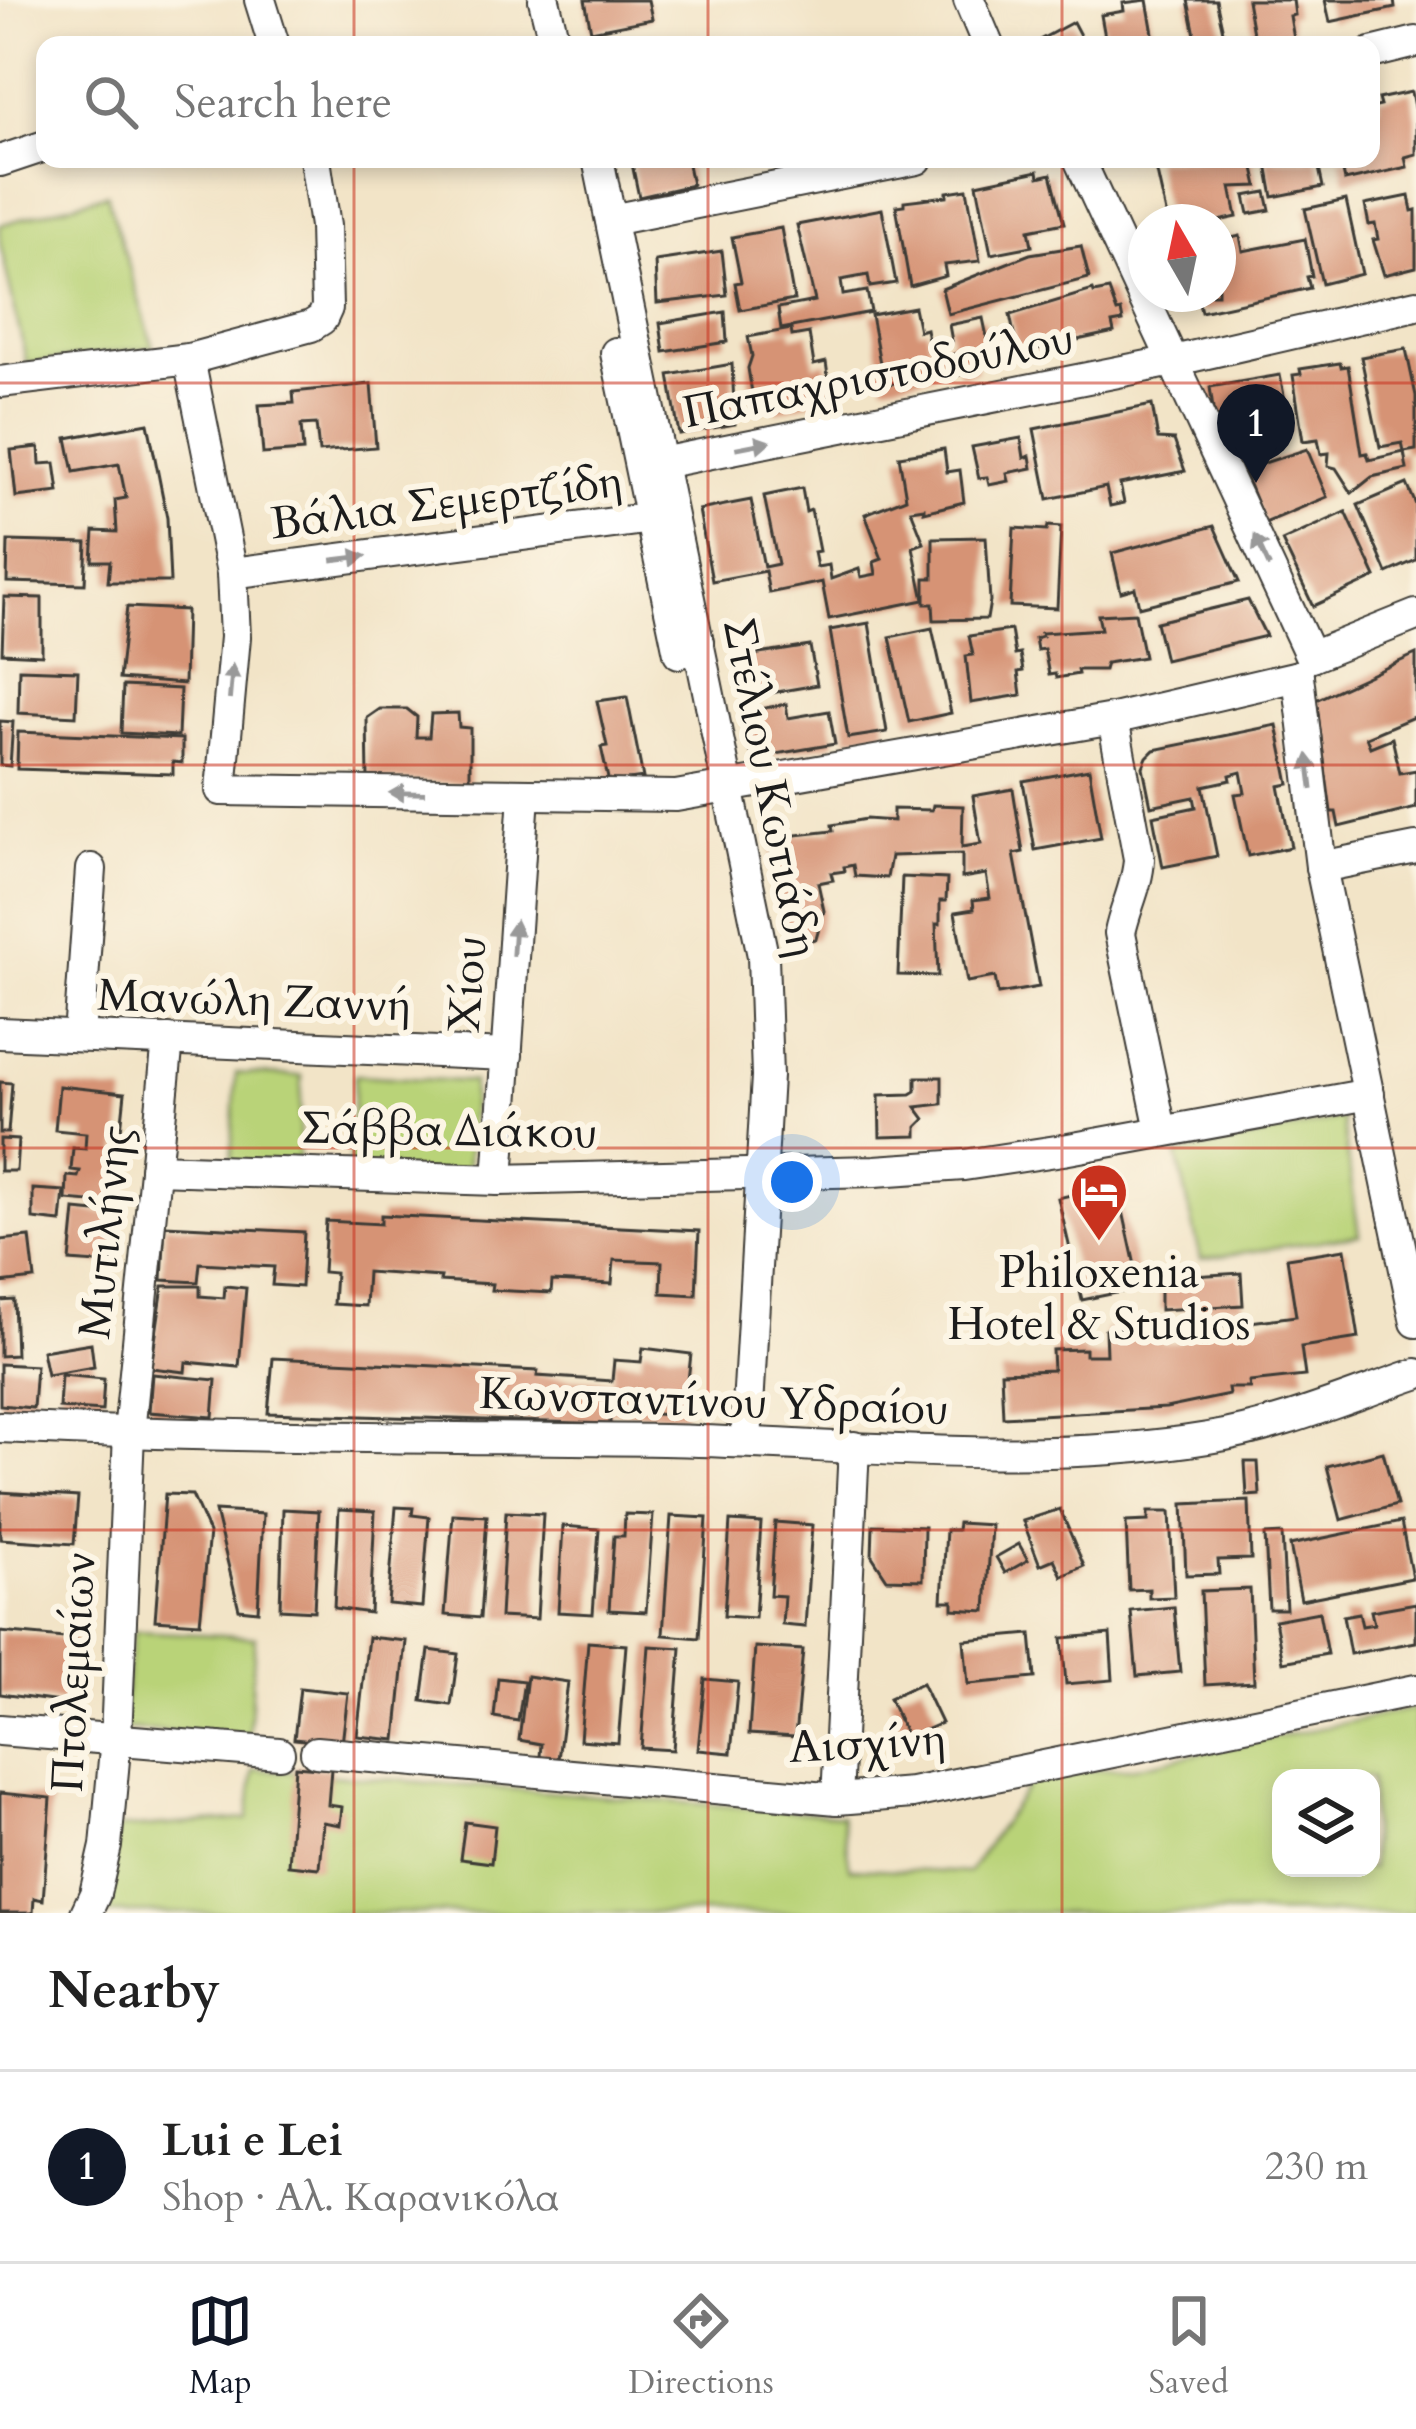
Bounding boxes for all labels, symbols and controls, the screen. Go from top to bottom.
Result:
search box [36,36,1380,168]
icon: search [78,69,144,135]
text: Search here [174,72,392,133]
north arrow [1128,204,1236,312]
street label: Παπαχριστοδούλου [678,308,1079,443]
pin: 1 [1217,384,1295,483]
one-way arrow [735,435,772,454]
street label: Βάλια Σεμερτζίδη [267,451,625,554]
one-way arrow [1252,533,1272,568]
one-way arrow [330,549,368,568]
street label: Στέλιου Κωτιάδη [708,613,833,962]
one-way arrow [222,663,241,700]
one-way arrow [1300,752,1319,790]
one-way arrow [387,783,425,802]
one-way arrow [505,919,524,956]
street label: Χίου [434,934,501,1034]
street label: Μανώλη Ζαννή [96,965,414,1036]
street label: Σάββα Διάκου [300,1097,598,1164]
street label: Μυτιλήνης [64,1123,147,1342]
your location [762,1152,822,1212]
hotel icon: Philoxenia Hotel & Studios [1068,1161,1130,1243]
place label: Philoxenia Hotel & Studios [947,1242,1251,1355]
street label: Κωνσταντίνου Υδραίου [478,1363,950,1440]
street label: Πτολεμαίων [37,1550,110,1794]
street label: Αισχίνη [787,1709,947,1778]
map controls [1272,1769,1380,1877]
button: layers [1272,1769,1380,1877]
text: Nearby [48,1956,220,2026]
text: Lui e Lei [162,2110,343,2171]
text: 1 [77,2140,97,2193]
text: 230 m [1265,2140,1368,2193]
text: Shop · Αλ. Καρανικόλα [162,2171,559,2224]
tab: Map [187,2288,253,2405]
tab: Directions [628,2288,774,2405]
tab: Saved [1149,2288,1229,2405]

